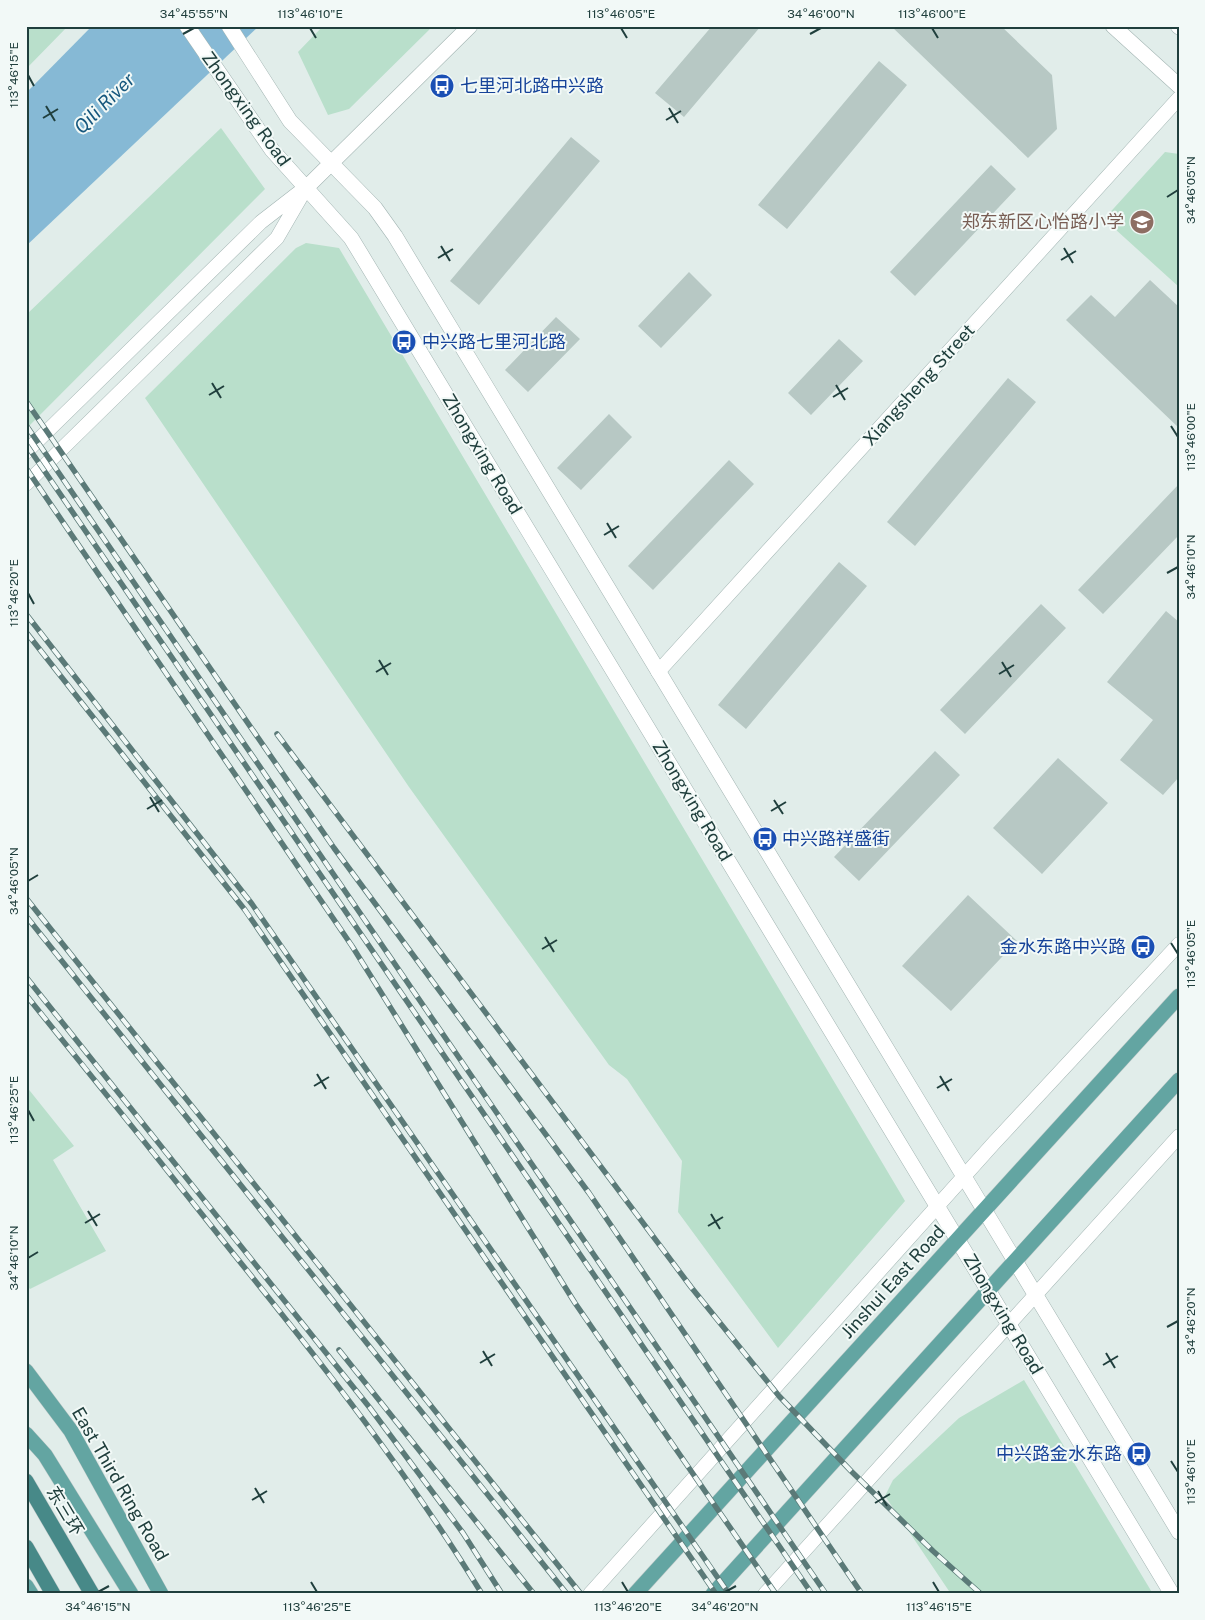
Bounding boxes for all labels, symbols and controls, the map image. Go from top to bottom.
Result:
text: 34°45'55"N [160,7,228,21]
text: 113°46'10"E [277,7,343,21]
text: 113°46'05"E [587,7,655,21]
text: 34°46'00"N [787,7,855,21]
text: 113°46'00"E [898,7,966,21]
text: 113°46'15"E [7,42,21,108]
street label: Zhongxing Road [198,47,295,170]
water label: Qili River [69,68,139,138]
bus stop icon: 七里河北路中兴路 [429,73,455,99]
place label: 七里河北路中兴路 [460,75,604,96]
text: 34°46'05"N [1184,156,1198,224]
school or university icon: 郑东新区心怡路小学 [1129,209,1155,235]
place label: 郑东新区心怡路小学 [962,211,1124,232]
street label: Xiangsheng Street [859,320,979,450]
bus stop icon: 中兴路七里河北路 [391,329,417,355]
place label: 中兴路七里河北路 [422,331,566,352]
street label: Zhongxing Road [438,390,527,518]
text: 113°46'00"E [1184,403,1198,471]
text: 34°46'10"N [1184,534,1198,600]
text: 113°46'20"E [7,559,21,627]
street label: Zhongxing Road [648,737,737,865]
bus stop icon: 中兴路祥盛街 [752,826,778,852]
place label: 中兴路祥盛街 [782,828,890,849]
text: 34°46'05"N [7,847,21,915]
text: 113°46'05"E [1184,920,1198,988]
bus stop icon: 金水东路中兴路 [1130,934,1156,960]
place label: 金水东路中兴路 [1000,936,1126,957]
text: 113°46'25"E [7,1076,21,1144]
street label: Jinshui East Road [836,1221,949,1342]
text: 34°46'10"N [7,1225,21,1291]
street label: Zhongxing Road [959,1250,1048,1378]
text: 34°46'20"N [1184,1287,1198,1355]
street label: East Third Ring Road [68,1403,173,1564]
text: 113°46'10"E [1184,1439,1198,1505]
bus stop icon: 中兴路金水东路 [1126,1441,1152,1467]
place label: 中兴路金水东路 [996,1443,1122,1464]
street label: 东三环 [43,1482,88,1539]
text: 34°46'15"N [65,1600,131,1614]
text: 113°46'25"E [283,1600,351,1614]
text: 113°46'20"E [594,1600,662,1614]
text: 34°46'20"N [691,1600,759,1614]
text: 113°46'15"E [906,1600,972,1614]

